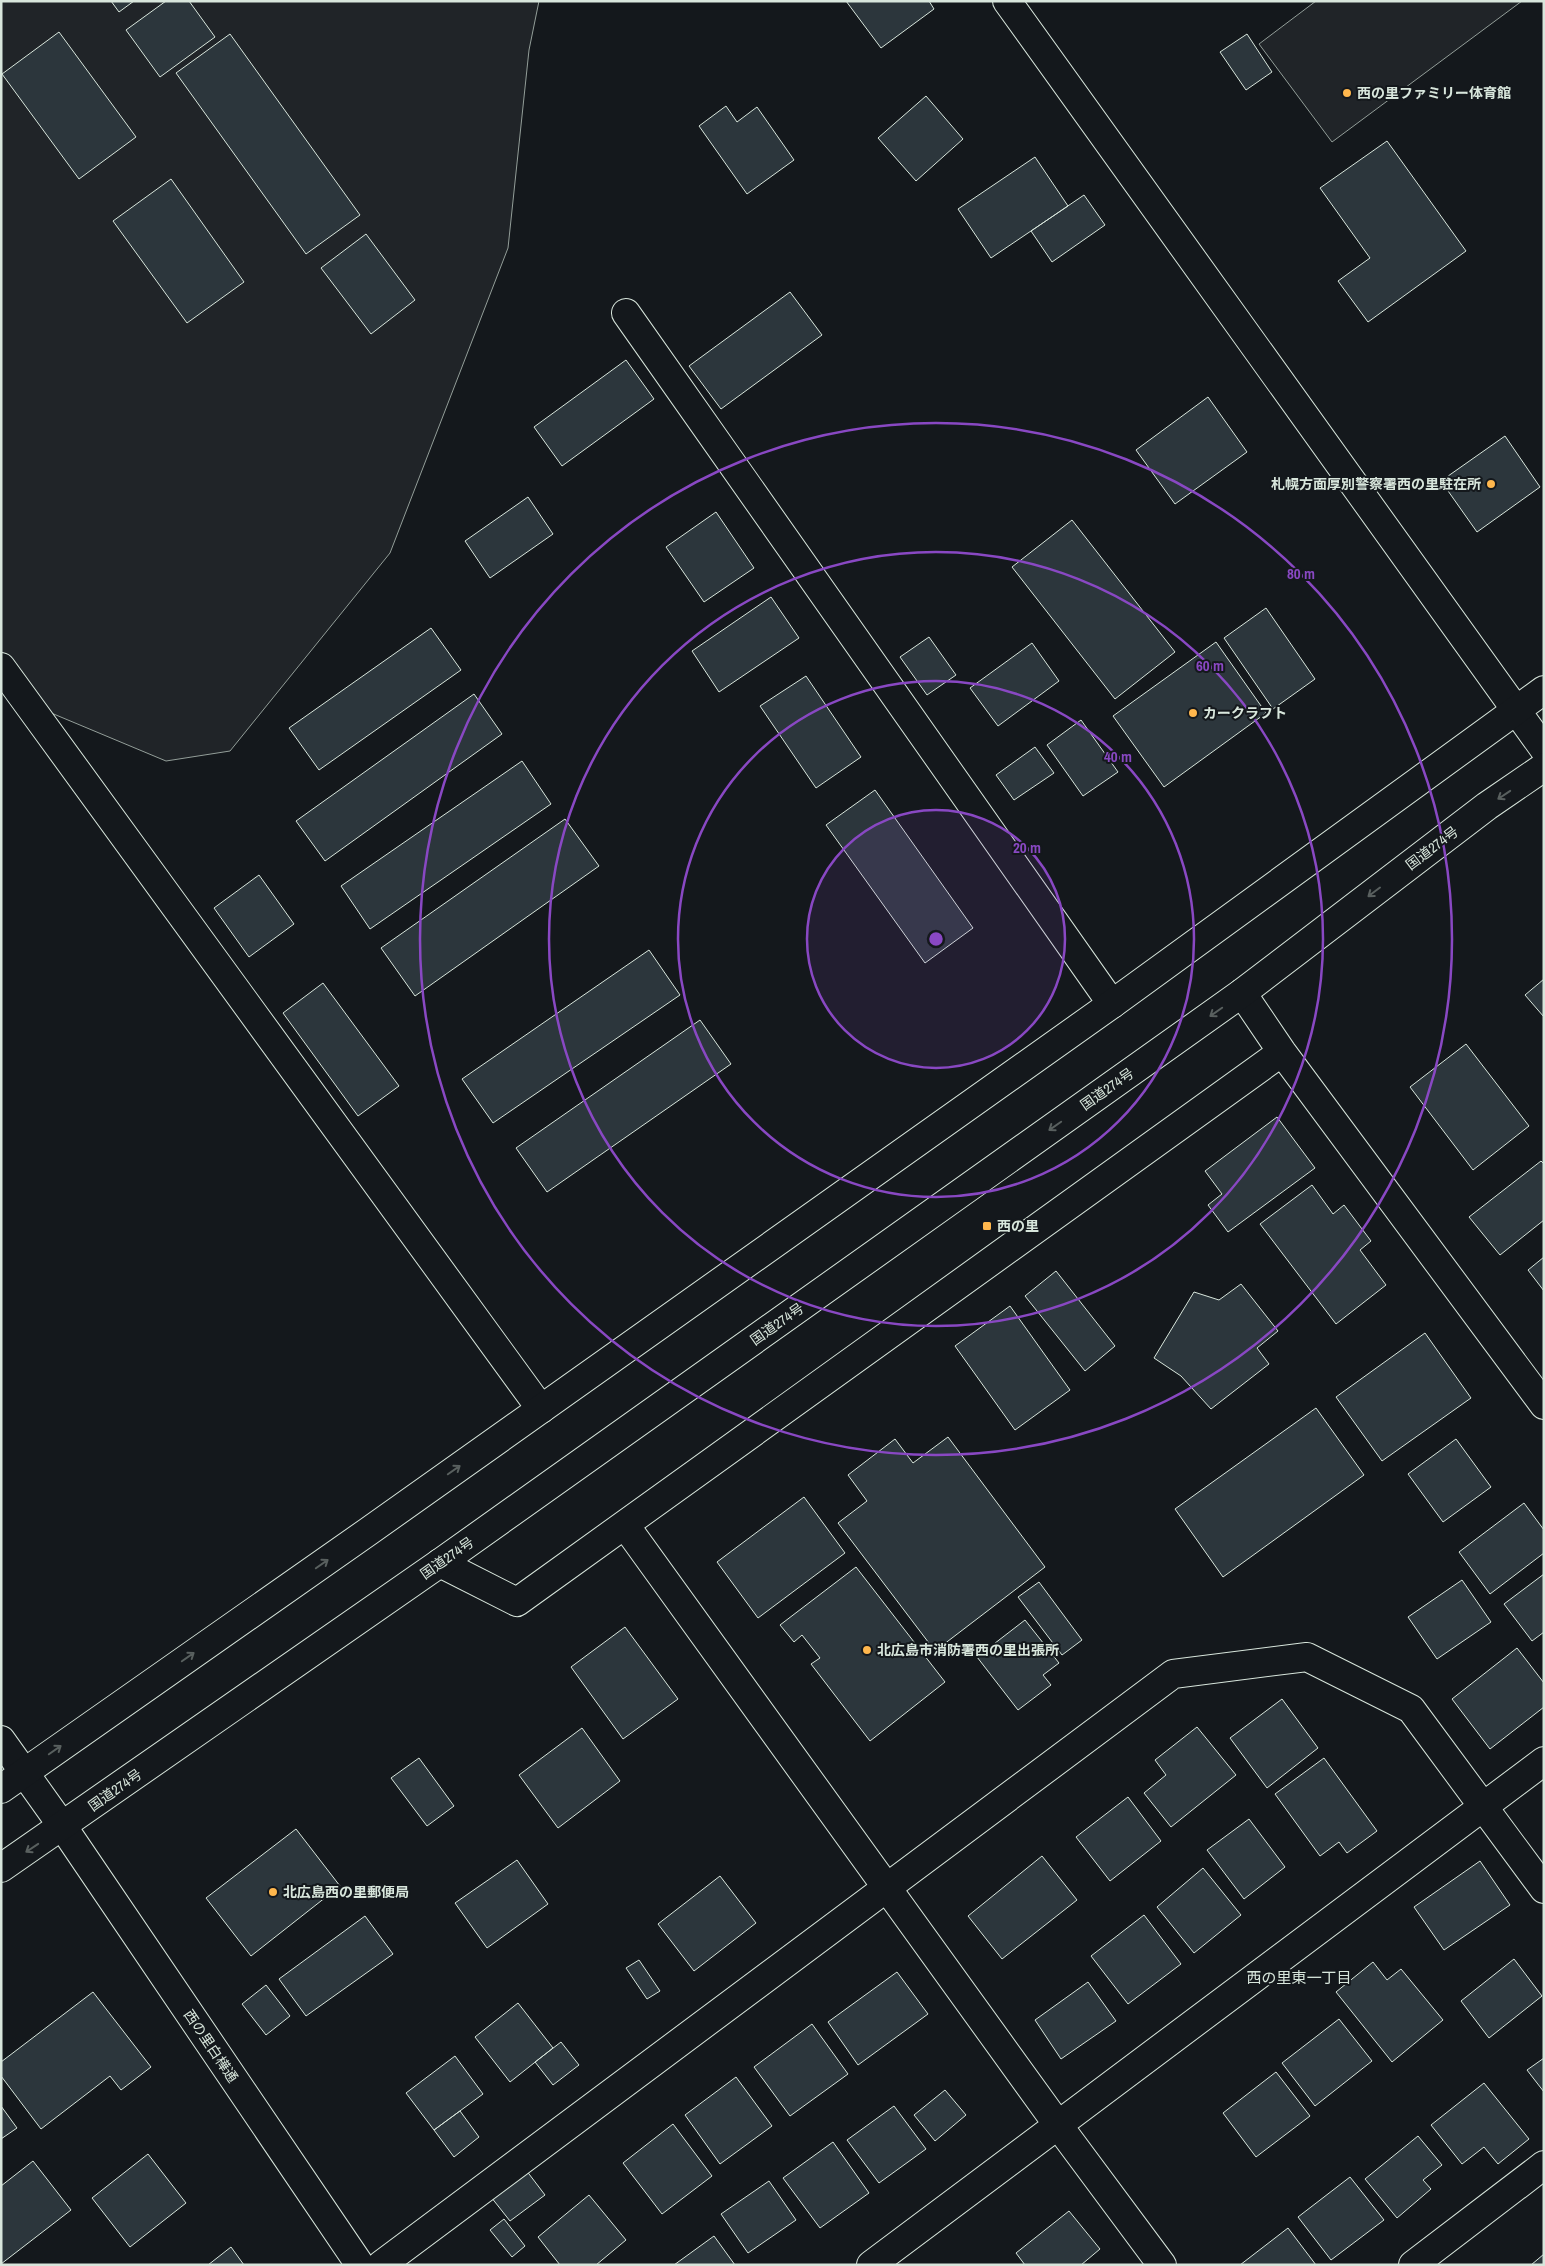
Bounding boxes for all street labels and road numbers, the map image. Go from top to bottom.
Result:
street label: 国道274号 [1402,822,1462,874]
street label: 国道274号 [1077,1064,1137,1114]
street label: 国道274号 [747,1299,807,1349]
street label: 国道274号 [417,1533,477,1583]
street label: 国道274号 [85,1765,145,1815]
street label: 西の里白樺通 [180,2006,242,2086]

